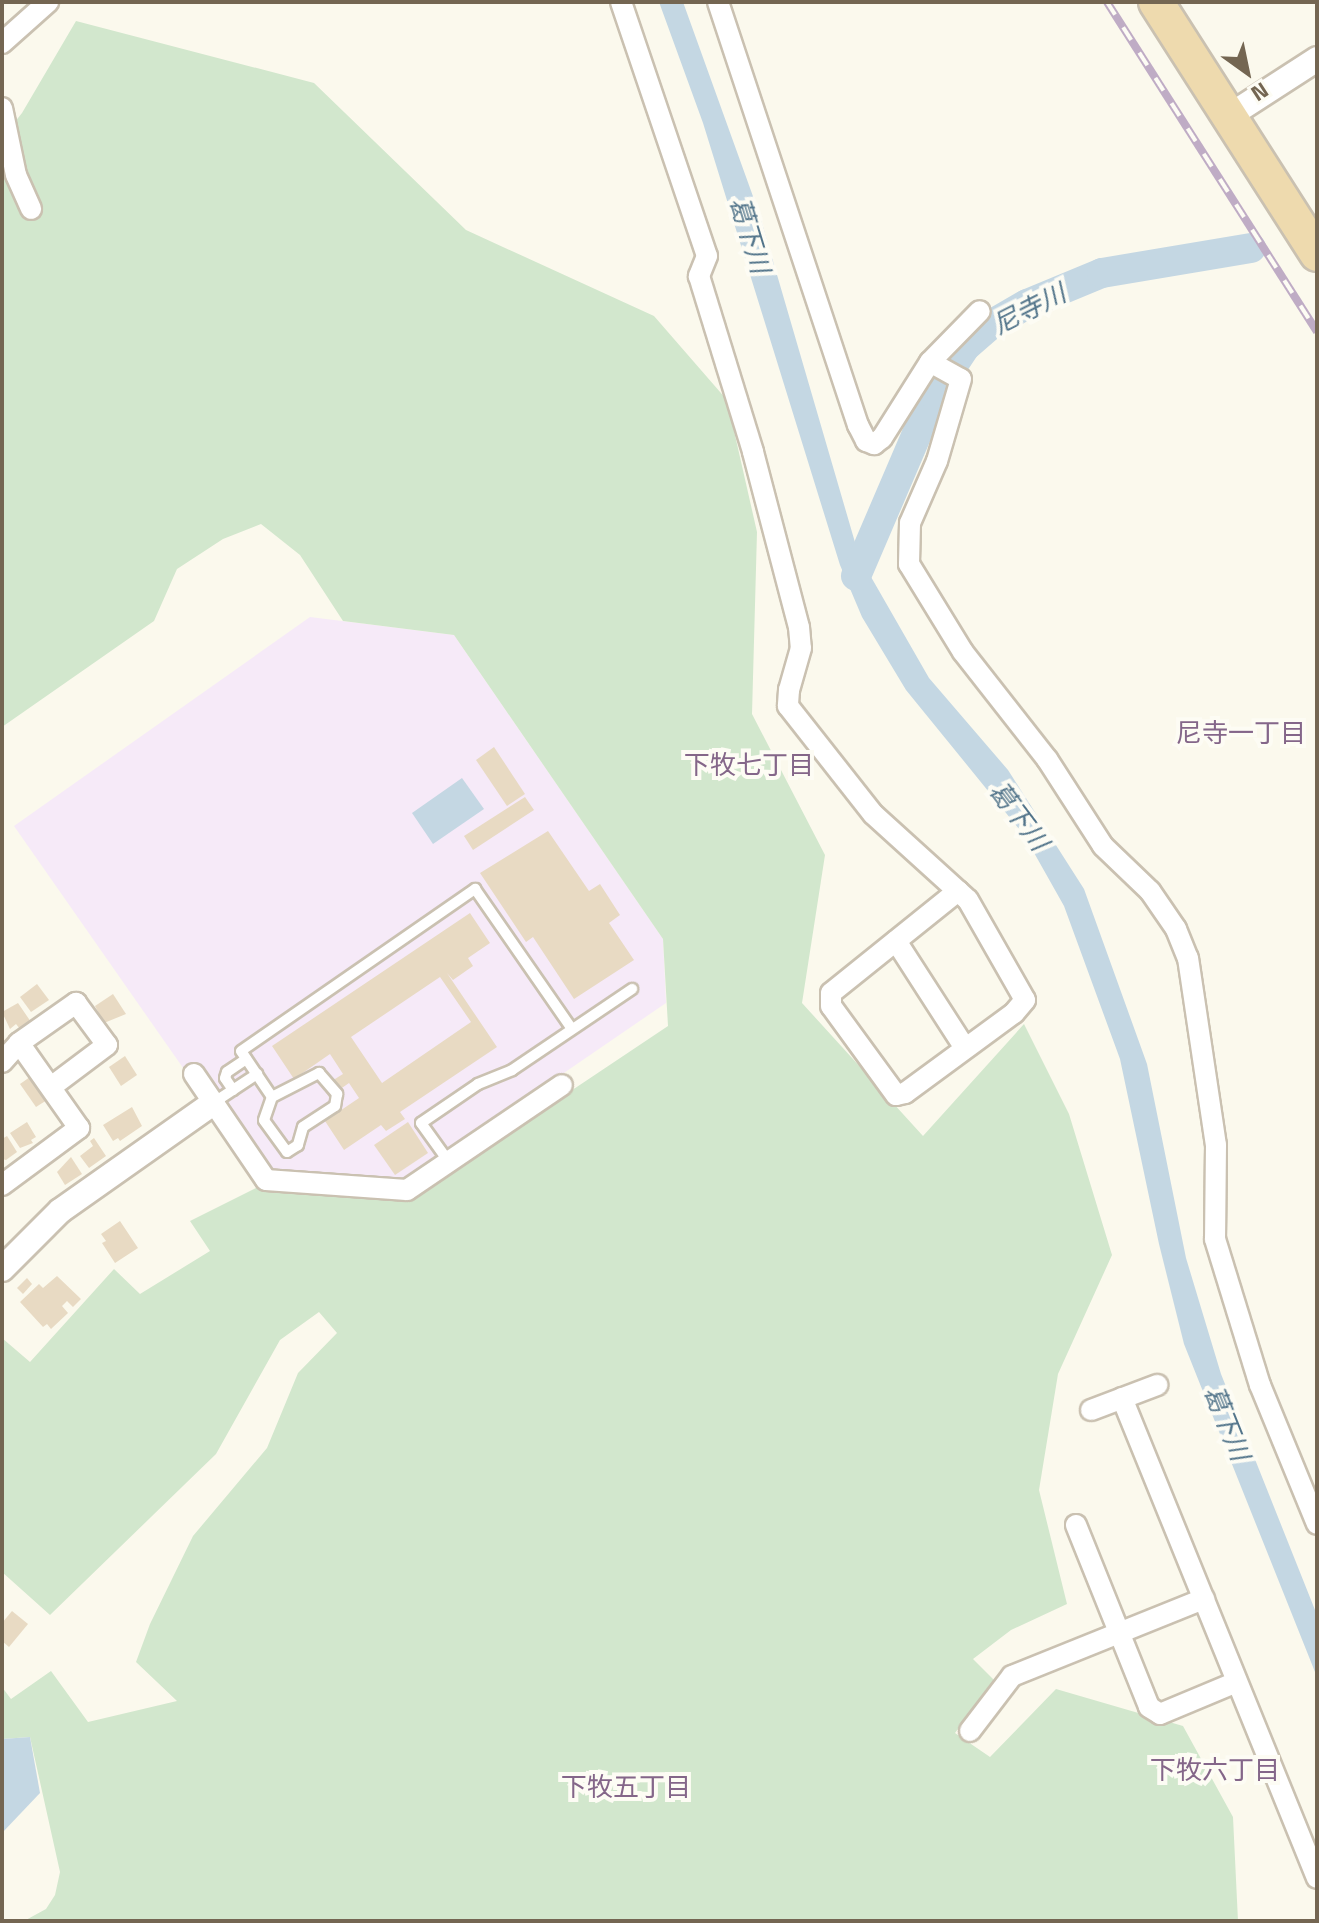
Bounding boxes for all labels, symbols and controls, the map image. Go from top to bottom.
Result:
north arrow [1207,32,1287,112]
text: N [1244,74,1276,111]
water label: 葛下川 [724,193,776,277]
water label: 尼寺川 [987,277,1071,341]
district label: 尼寺一丁目 [1176,717,1306,749]
district label: 下牧七丁目 [684,749,814,781]
water label: 葛下川 [983,775,1055,857]
water label: 葛下川 [1198,1381,1256,1465]
district label: 下牧六丁目 [1150,1754,1280,1786]
district label: 下牧五丁目 [561,1771,691,1803]

